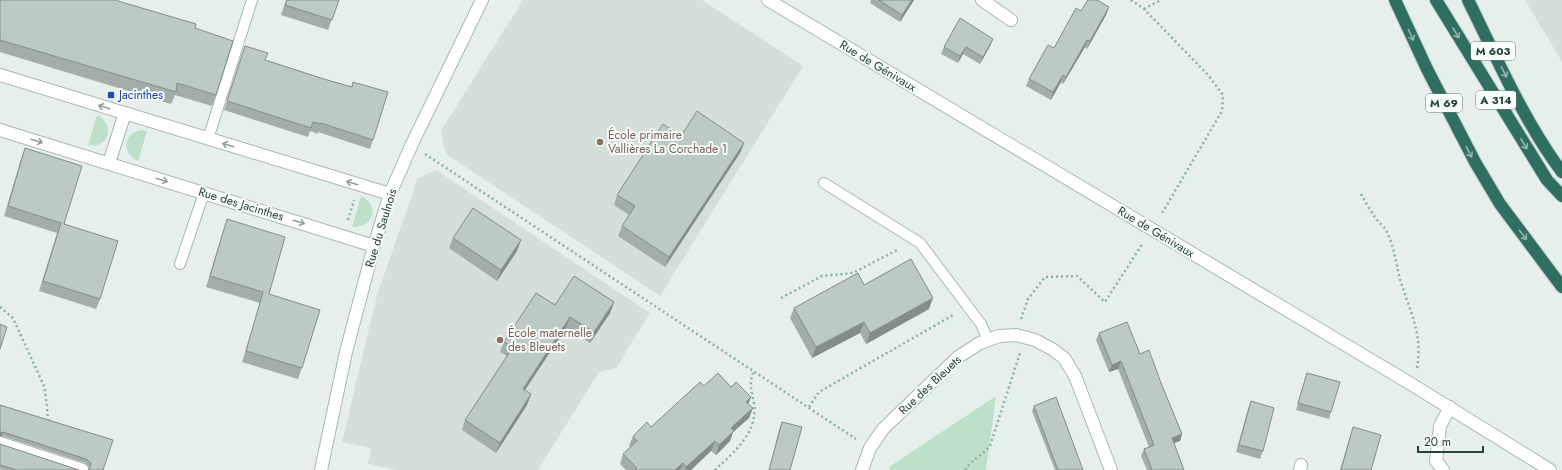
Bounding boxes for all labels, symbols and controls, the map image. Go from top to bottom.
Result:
one-way arrow [1453,27,1461,39]
one-way arrow [1408,29,1415,41]
street label: Rue de Génivaux [836,36,921,97]
road number: M 603 [1471,42,1515,60]
one-way arrow [1501,66,1508,78]
place label: Jacinthes [117,86,163,104]
marker: Jacinthes [106,90,116,100]
road number: A 314 [1476,91,1516,109]
road number: M 69 [1426,94,1462,112]
one-way arrow [97,103,110,110]
place label: École primaire Vallières La Corchade 1 [608,126,727,158]
marker: École primaire Vallières La Corchade 1 [595,137,605,147]
one-way arrow [31,138,44,145]
one-way arrow [1520,138,1528,149]
one-way arrow [222,141,235,148]
one-way arrow [1466,145,1473,157]
one-way arrow [155,177,168,184]
one-way arrow [346,179,359,186]
street label: Rue des Jacinthes [196,182,286,226]
street label: Rue du Saulnois [360,186,402,270]
street label: Rue de Génivaux [1114,202,1199,263]
one-way arrow [292,219,305,226]
one-way arrow [1519,230,1527,241]
place label: École maternelle des Bleuets [508,324,592,356]
marker: École maternelle des Bleuets [495,335,505,345]
street label: Rue des Bleuets [895,351,966,419]
scale bar [1418,428,1483,454]
text: 20 m [1424,433,1451,451]

